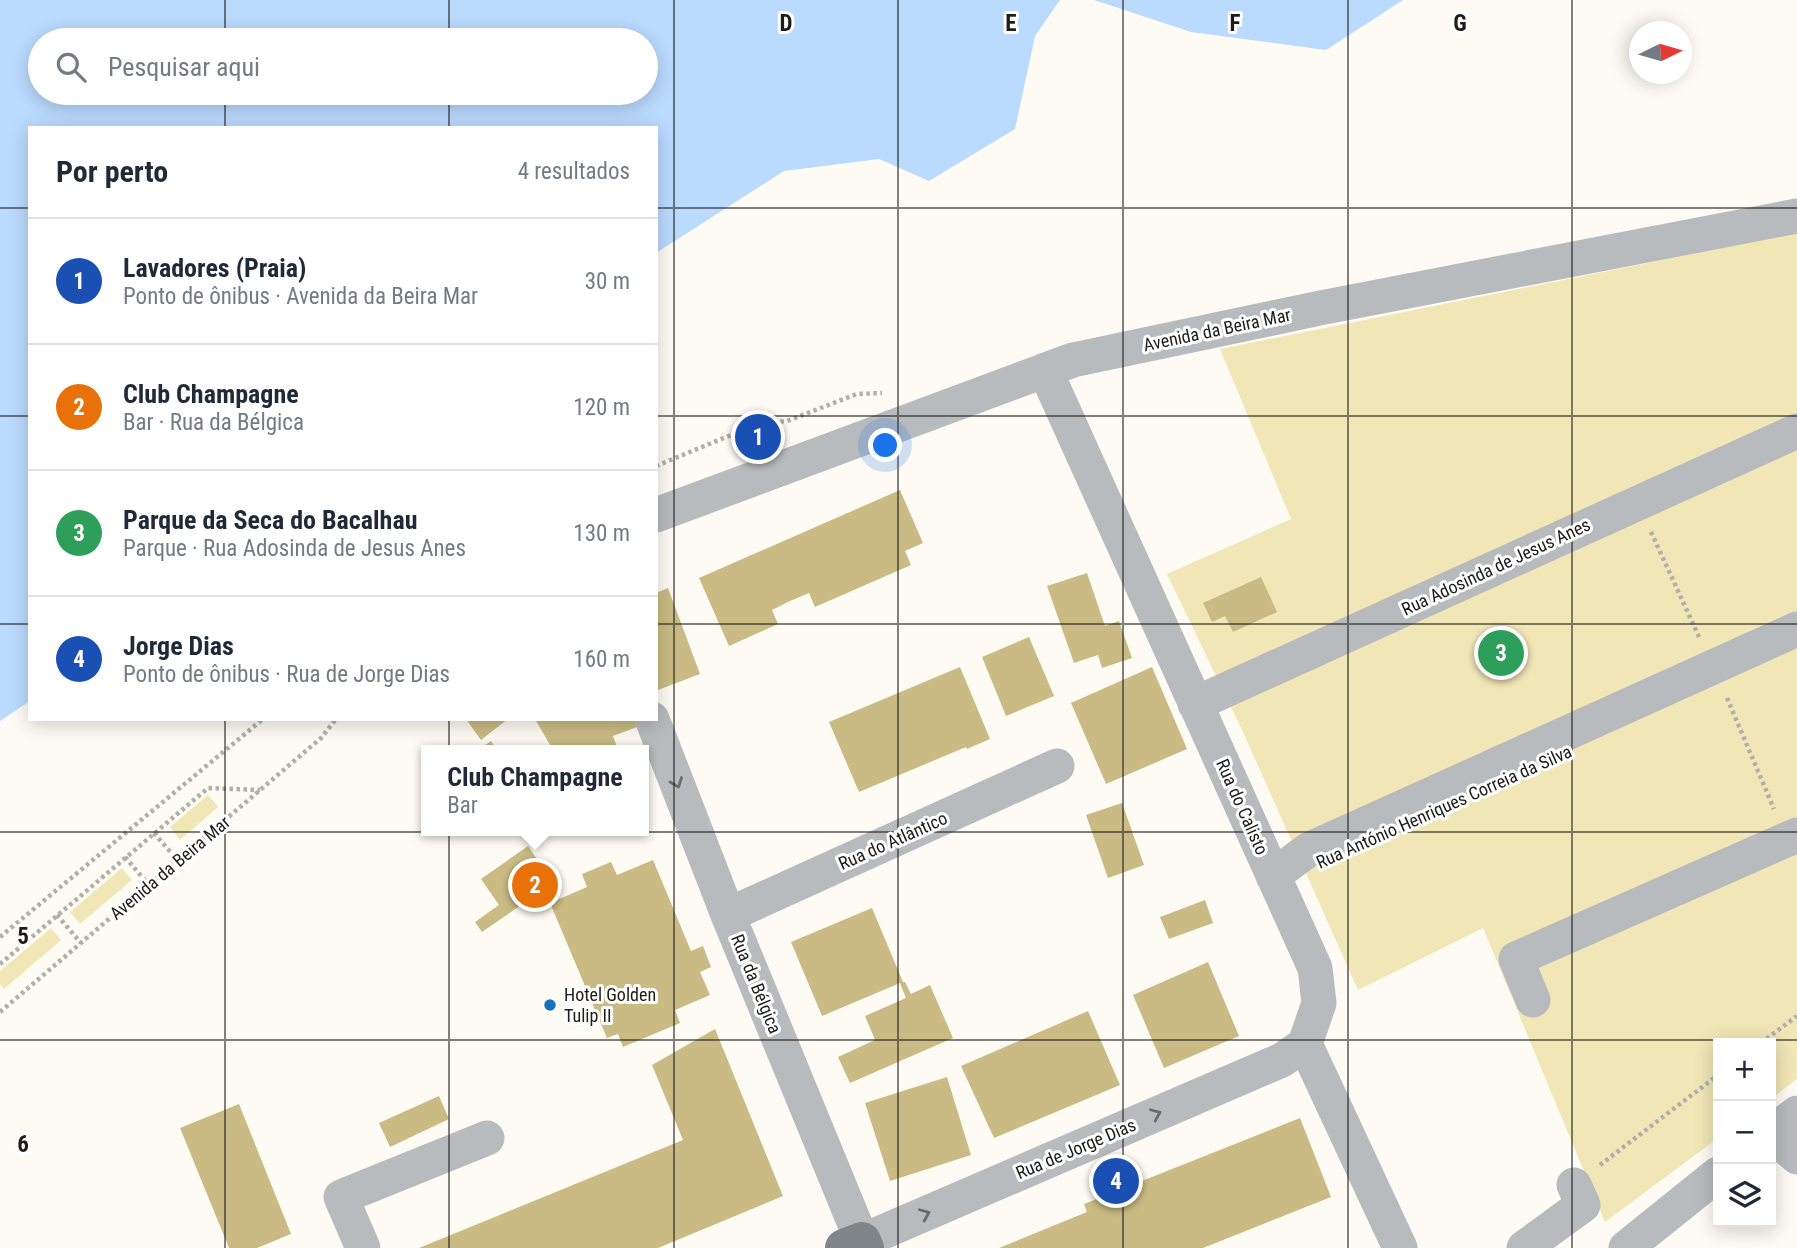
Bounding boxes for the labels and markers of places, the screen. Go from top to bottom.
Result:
pin: 1 [735,411,781,463]
pin: 3 [1478,627,1524,679]
pin: 2 [512,859,558,911]
place label: Hotel Golden Tulip II [564,984,656,1026]
marker: Hotel Golden Tulip II [542,997,558,1013]
pin: 4 [1093,1155,1139,1207]

